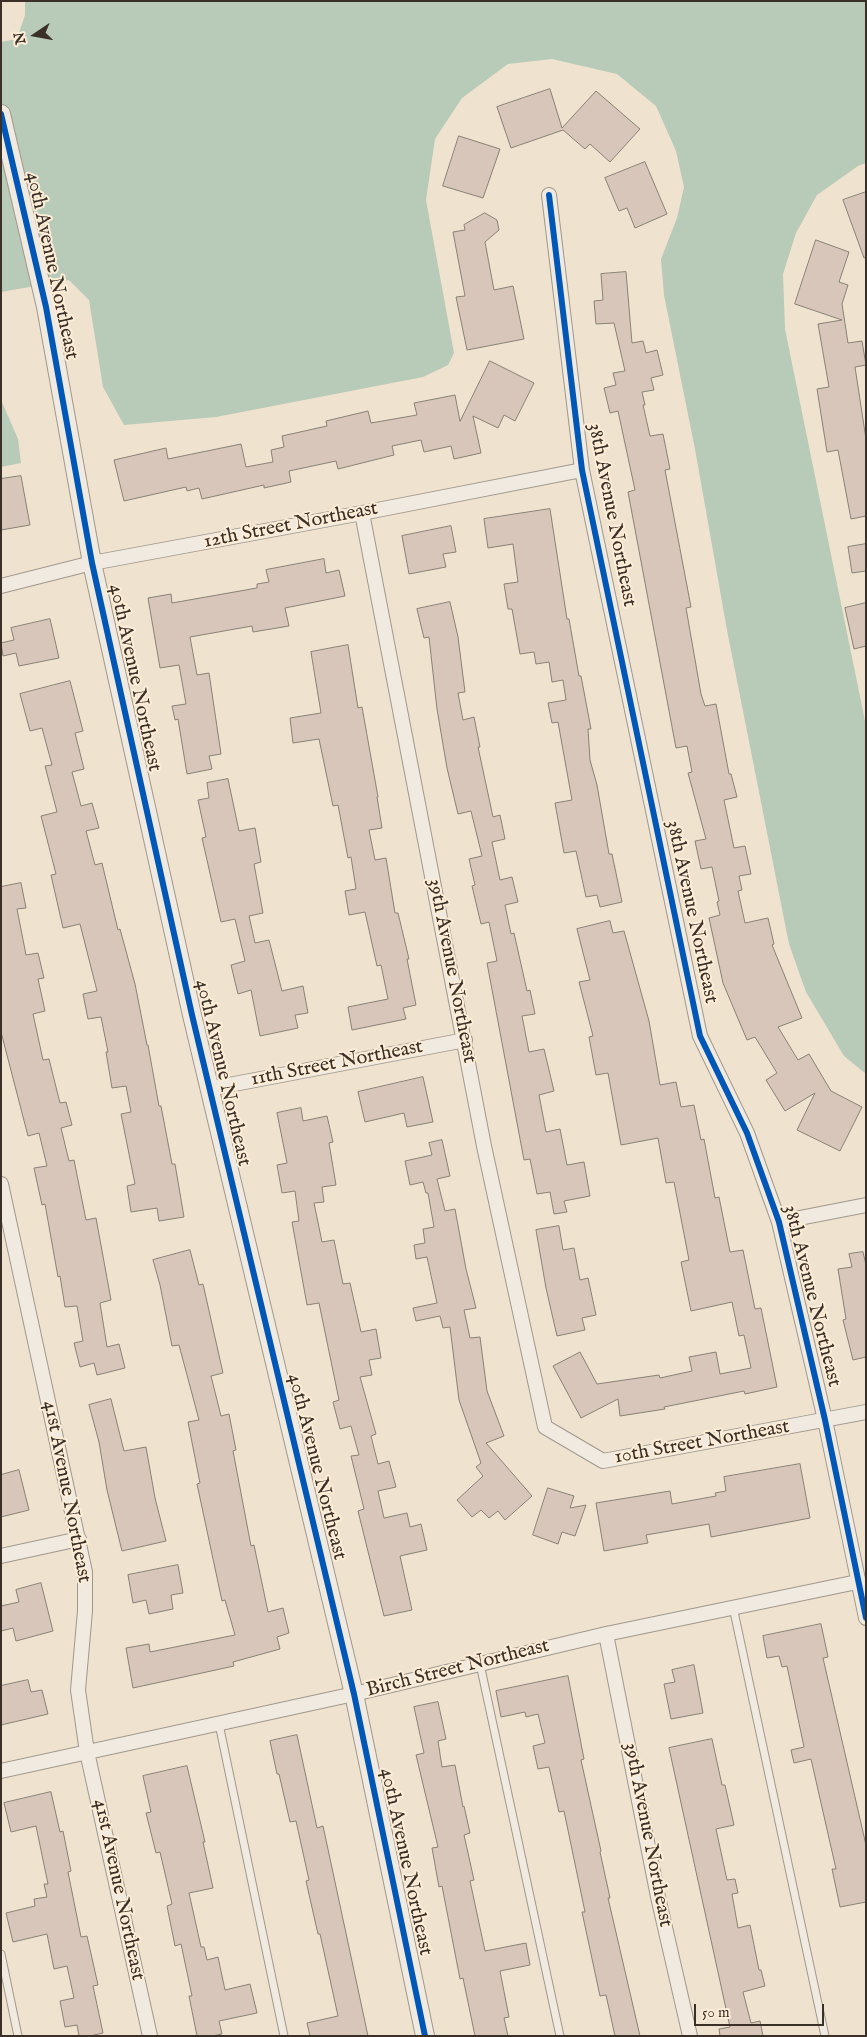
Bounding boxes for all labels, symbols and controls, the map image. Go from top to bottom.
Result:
north arrow [10,10,60,60]
text: N [10,30,30,46]
street label: 40th Avenue Northeast [19,170,83,362]
street label: 38th Avenue Northeast [581,421,641,609]
street label: 12th Street Northeast [202,497,380,555]
street label: 40th Avenue Northeast [102,582,166,774]
street label: 38th Avenue Northeast [660,818,722,1006]
street label: 39th Avenue Northeast [421,877,481,1065]
street label: 40th Avenue Northeast [189,977,255,1169]
street label: 11th Street Northeast [249,1036,425,1092]
street label: 38th Avenue Northeast [777,1203,845,1389]
street label: 40th Avenue Northeast [281,1371,351,1563]
street label: 41st Avenue Northeast [37,1399,95,1585]
street label: 10th Street Northeast [613,1416,791,1470]
street label: Birch Street Northeast [364,1635,552,1703]
street label: 39th Avenue Northeast [617,1741,677,1929]
street label: 40th Avenue Northeast [373,1766,437,1958]
street label: 41st Avenue Northeast [87,1797,149,1983]
scale bar [697,1994,827,2026]
text: 50 m [702,2003,730,2022]

